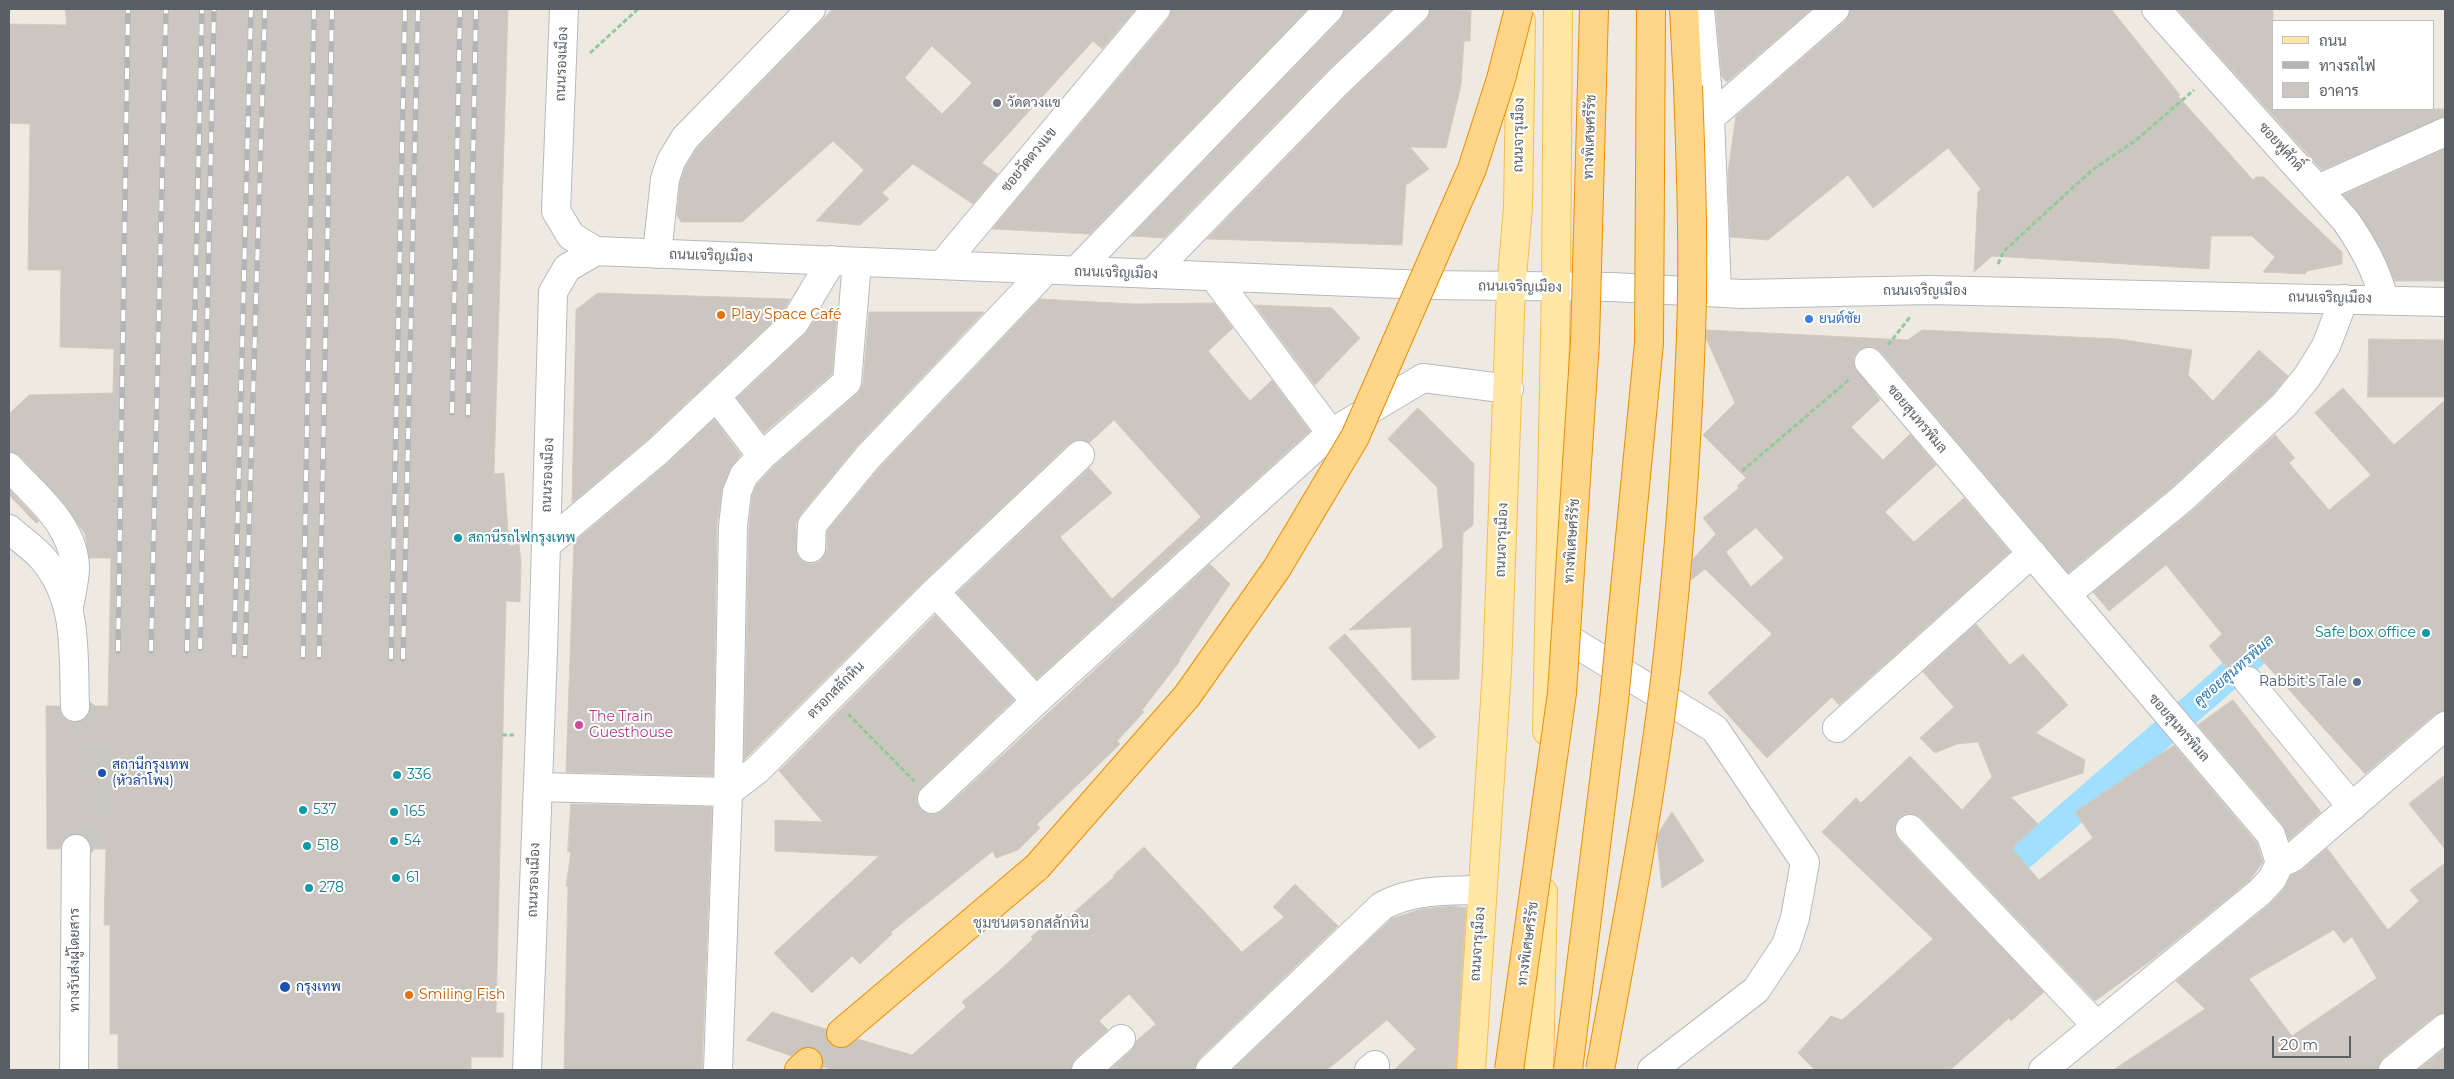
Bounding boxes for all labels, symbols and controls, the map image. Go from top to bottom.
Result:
legend [2272,20,2434,110]
street label: ถนนรองเมือง [552,26,572,102]
text: ถนน [2319,31,2347,50]
text: ทางรถไฟ [2319,56,2376,75]
text: อาคาร [2319,81,2359,100]
street label: ทางพิเศษศรีรัช [1580,94,1600,180]
place label: วัดดวงแข [1007,95,1061,111]
marker: วัดดวงแข [991,97,1003,109]
street label: ถนนจารุเมือง [1510,97,1528,173]
street label: ซอยฟูศักดิ์ [2255,119,2307,175]
street label: ซอยวัดดวงแข [998,124,1060,196]
street label: ถนนเจริญเมือง [669,246,753,266]
street label: ถนนเจริญเมือง [1074,263,1158,283]
street label: ถนนเจริญเมือง [1478,278,1562,296]
street label: ถนนเจริญเมือง [1883,283,1967,299]
street label: ถนนเจริญเมือง [2288,289,2372,307]
place label: Play Space Café [731,307,841,323]
marker: Play Space Café [715,309,727,321]
place label: ยนต์ชัย [1819,311,1861,327]
marker: ยนต์ชัย [1803,313,1815,325]
street label: ซอยสุนทรพิมล [1883,381,1951,457]
street label: ถนนรองเมือง [538,437,558,513]
street label: ทางพิเศษศรีรัช [1561,498,1583,584]
street label: ถนนจารุเมือง [1492,502,1512,578]
place label: สถานีรถไฟกรุงเทพ [468,530,575,546]
marker: สถานีรถไฟกรุงเทพ [452,532,464,544]
place label: Safe box office [2315,625,2416,641]
marker: Safe box office [2420,627,2432,639]
water label: คูซอยสุนทรพิมล [2190,631,2278,711]
street label: ตรอกสลักหิน [804,658,868,722]
place label: Rabbit's Tale [2259,674,2347,690]
marker: Rabbit's Tale [2351,676,2363,688]
street label: ซอยสุนทรพิมล [2145,691,2213,765]
place label: The Train Guesthouse [589,709,673,742]
marker: The Train Guesthouse [573,719,585,731]
place label: สถานีกรุงเทพ (หัวลำโพง) [112,757,189,790]
marker: สถานีกรุงเทพ (หัวลำโพง) [96,767,108,779]
place label: 336 [407,767,431,783]
marker: 336 [391,769,403,781]
place label: 537 [313,802,337,818]
marker: 537 [297,804,309,816]
place label: 165 [404,804,426,820]
marker: 165 [388,806,400,818]
place label: 54 [404,833,421,849]
marker: 54 [388,835,400,847]
place label: 518 [317,838,339,854]
marker: 518 [301,840,313,852]
street label: ถนนรองเมือง [524,842,544,918]
place label: 61 [406,870,420,886]
marker: 61 [390,872,402,884]
place label: 278 [319,880,344,896]
marker: 278 [303,882,315,894]
street label: ทางพิเศษศรีรัช [1514,901,1542,987]
street label: ถนนจารุเมือง [1467,906,1489,982]
street label: ทางรับส่งผู้โดยสาร [67,908,83,1012]
district label: ชุมชนตรอกสลักหิน [973,915,1089,933]
place label: กรุงเทพ [296,979,341,995]
marker: กรุงเทพ [278,980,292,994]
place label: Smiling Fish [419,987,505,1003]
marker: Smiling Fish [403,989,415,1001]
scale bar [2274,1026,2353,1058]
text: 20 m [2280,1035,2318,1054]

